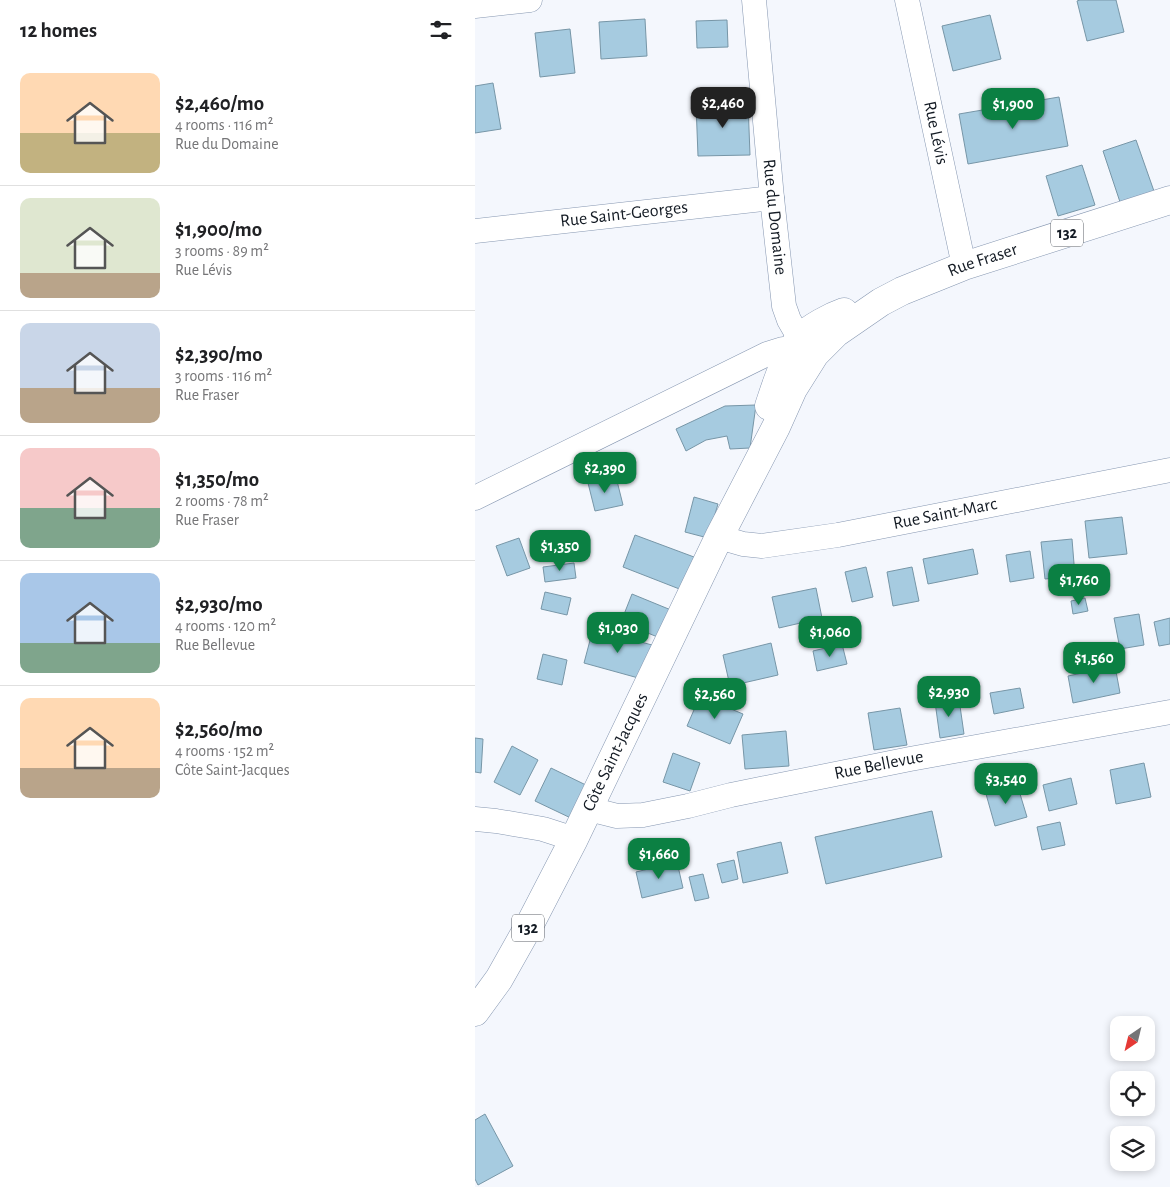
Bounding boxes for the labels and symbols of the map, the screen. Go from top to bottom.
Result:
pin: $2,460 [682,86,764,129]
pin: $1,900 [972,88,1054,130]
street label: Rue Lévis [920,100,951,166]
street label: Rue du Domaine [759,158,790,276]
street label: Rue Saint-Georges [559,198,689,230]
road number: 132 [1051,220,1083,247]
street label: Rue Fraser [945,240,1020,280]
pin: $2,390 [564,452,646,494]
street label: Rue Saint-Marc [892,495,999,533]
pin: $1,350 [519,530,601,572]
pin: $1,760 [1038,564,1120,606]
pin: $1,030 [577,612,659,654]
pin: $1,060 [789,616,871,658]
pin: $1,560 [1053,642,1135,684]
pin: $2,930 [908,676,990,718]
pin: $2,560 [674,678,756,720]
street label: Côte Saint-Jacques [580,690,652,814]
street label: Rue Bellevue [833,748,925,783]
pin: $3,540 [965,762,1047,805]
pin: $1,660 [618,838,700,880]
road number: 132 [512,914,544,941]
north arrow [1110,1016,1155,1061]

